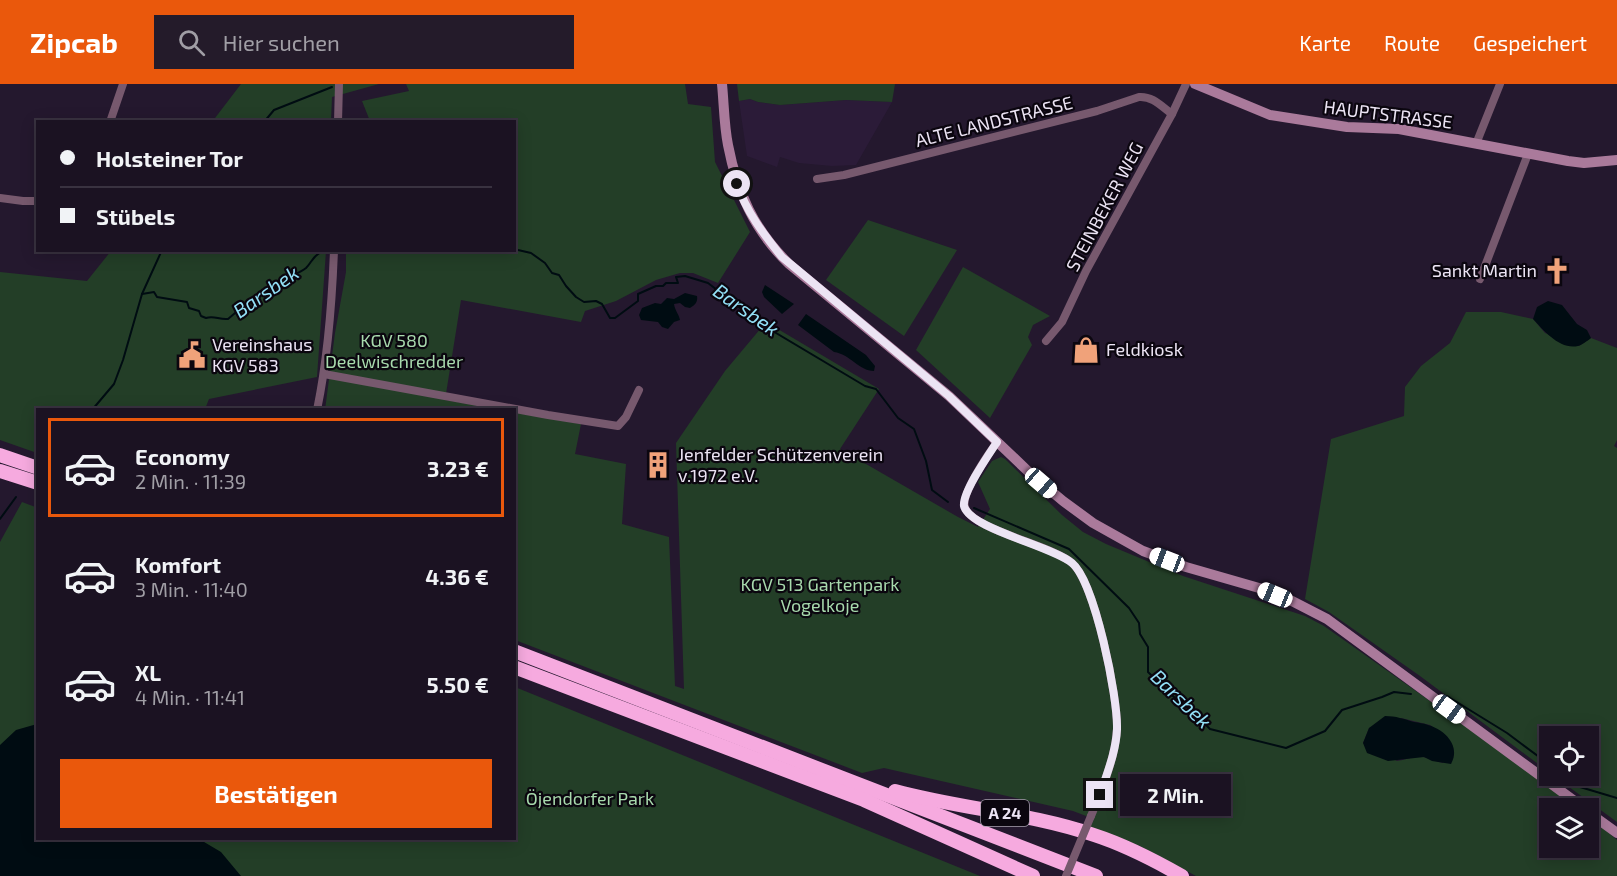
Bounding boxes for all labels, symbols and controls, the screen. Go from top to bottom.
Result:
search box [154,15,574,69]
text: Zipcab [30,25,118,59]
icon: search [175,26,208,59]
text: Hier suchen [223,29,340,55]
text: Karte [1299,30,1351,55]
text: Route [1384,30,1440,55]
text: Gespeichert [1473,30,1587,55]
street label: ALTE LANDSTRASSE [913,91,1075,151]
street label: HAUPTSTRASSE [1323,95,1454,133]
street label: STEINBEKER WEG [1061,138,1147,275]
text: Holsteiner Tor [96,145,243,171]
route start [723,170,750,197]
text: Stübels [96,203,175,229]
church icon: Sankt Martin [1542,256,1572,286]
place label: Sankt Martin [1432,259,1537,281]
water label: Barsbek [228,260,303,322]
water label: Barsbek [709,278,784,340]
park label: KGV 580 Deelwischredder [325,329,463,372]
place label: Vereinshaus KGV 583 [212,333,312,376]
shop icon: Feldkiosk [1071,335,1101,365]
place label: Feldkiosk [1106,338,1183,360]
public building icon: Vereinshaus KGV 583 [177,340,207,370]
icon: car [63,441,117,495]
text: Economy [135,443,230,469]
place label: Jenfelder Schützenverein v.1972 e.V. [678,443,883,486]
building icon: Jenfelder Schützenverein v.1972 e.V. [643,450,673,480]
text: 3.23 € [427,455,489,481]
car [1022,464,1060,502]
text: 2 Min. · 11:39 [135,469,246,493]
car [1147,545,1187,575]
icon: car [63,549,117,603]
text: Komfort [135,551,221,577]
text: 4.36 € [425,563,489,589]
park label: KGV 513 Gartenpark Vogelkoje [741,573,900,616]
text: 3 Min. · 11:40 [135,577,248,601]
car [1255,580,1295,610]
icon: car [63,657,117,711]
text: XL [135,659,161,685]
water label: Barsbek [1147,664,1217,733]
text: 5.50 € [427,671,489,697]
text: 4 Min. · 11:41 [135,685,245,709]
car [1429,691,1469,727]
map controls [1539,726,1599,858]
button: locate [1539,726,1599,786]
button: Bestätigen [60,759,492,828]
callout: 2 Min. [1121,774,1232,816]
route end [1086,781,1113,808]
text: 2 Min. [1147,783,1204,807]
park label: Öjendorfer Park [526,787,654,809]
button: layers [1539,798,1599,858]
road number: A 24 [981,800,1029,826]

